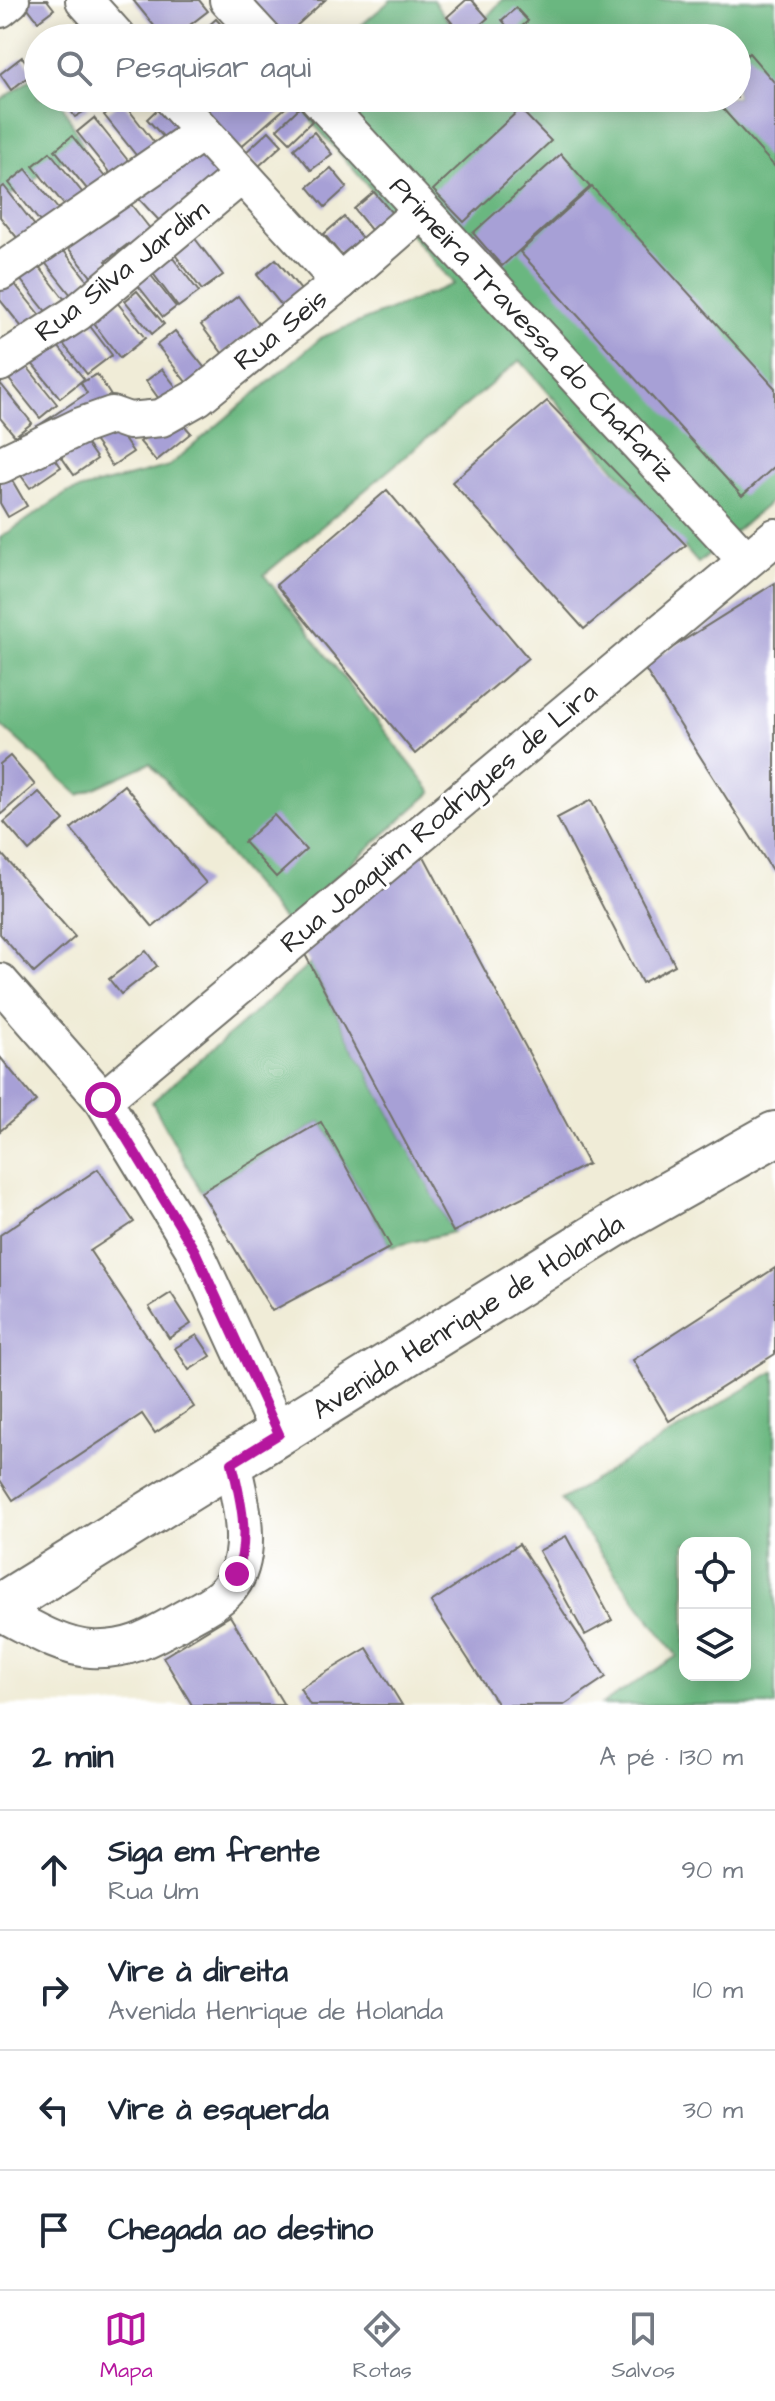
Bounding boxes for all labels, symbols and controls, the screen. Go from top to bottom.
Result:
search box [24,24,751,112]
icon: search [52,46,96,90]
text: Pesquisar aqui [116,47,311,89]
street label: Primeira Travessa do Chafariz [380,168,684,490]
street label: Rua Silva Jardim [27,191,217,351]
street label: Rua Seis [226,280,336,380]
street label: Rua Joaquim Rodrigues de Lira [272,673,607,963]
route start [85,1082,121,1118]
street label: Avenida Henrique de Holanda [305,1205,631,1429]
map controls [679,1537,751,1681]
button: locate [679,1537,751,1609]
route end [219,1556,255,1592]
button: layers [679,1609,751,1681]
text: 2 min [32,1733,114,1781]
text: A pé · 130 m [599,1739,743,1775]
text: Siga em frente [108,1831,320,1873]
icon: ahead [32,1848,76,1892]
text: 90 m [681,1852,743,1888]
text: Rua Um [108,1873,198,1909]
text: Vire à direita [108,1951,288,1993]
icon: right [32,1968,76,2012]
text: 10 m [693,1972,743,2008]
text: Avenida Henrique de Holanda [108,1993,443,2029]
icon: left [32,2088,76,2132]
text: Vire à esquerda [108,2089,329,2131]
text: 30 m [683,2092,743,2128]
icon: arrive [32,2208,76,2252]
text: Chegada ao destino [108,2209,373,2251]
tab: Mapa [100,2307,153,2386]
tab: Rotas [352,2307,412,2386]
tab: Salvos [611,2307,675,2386]

